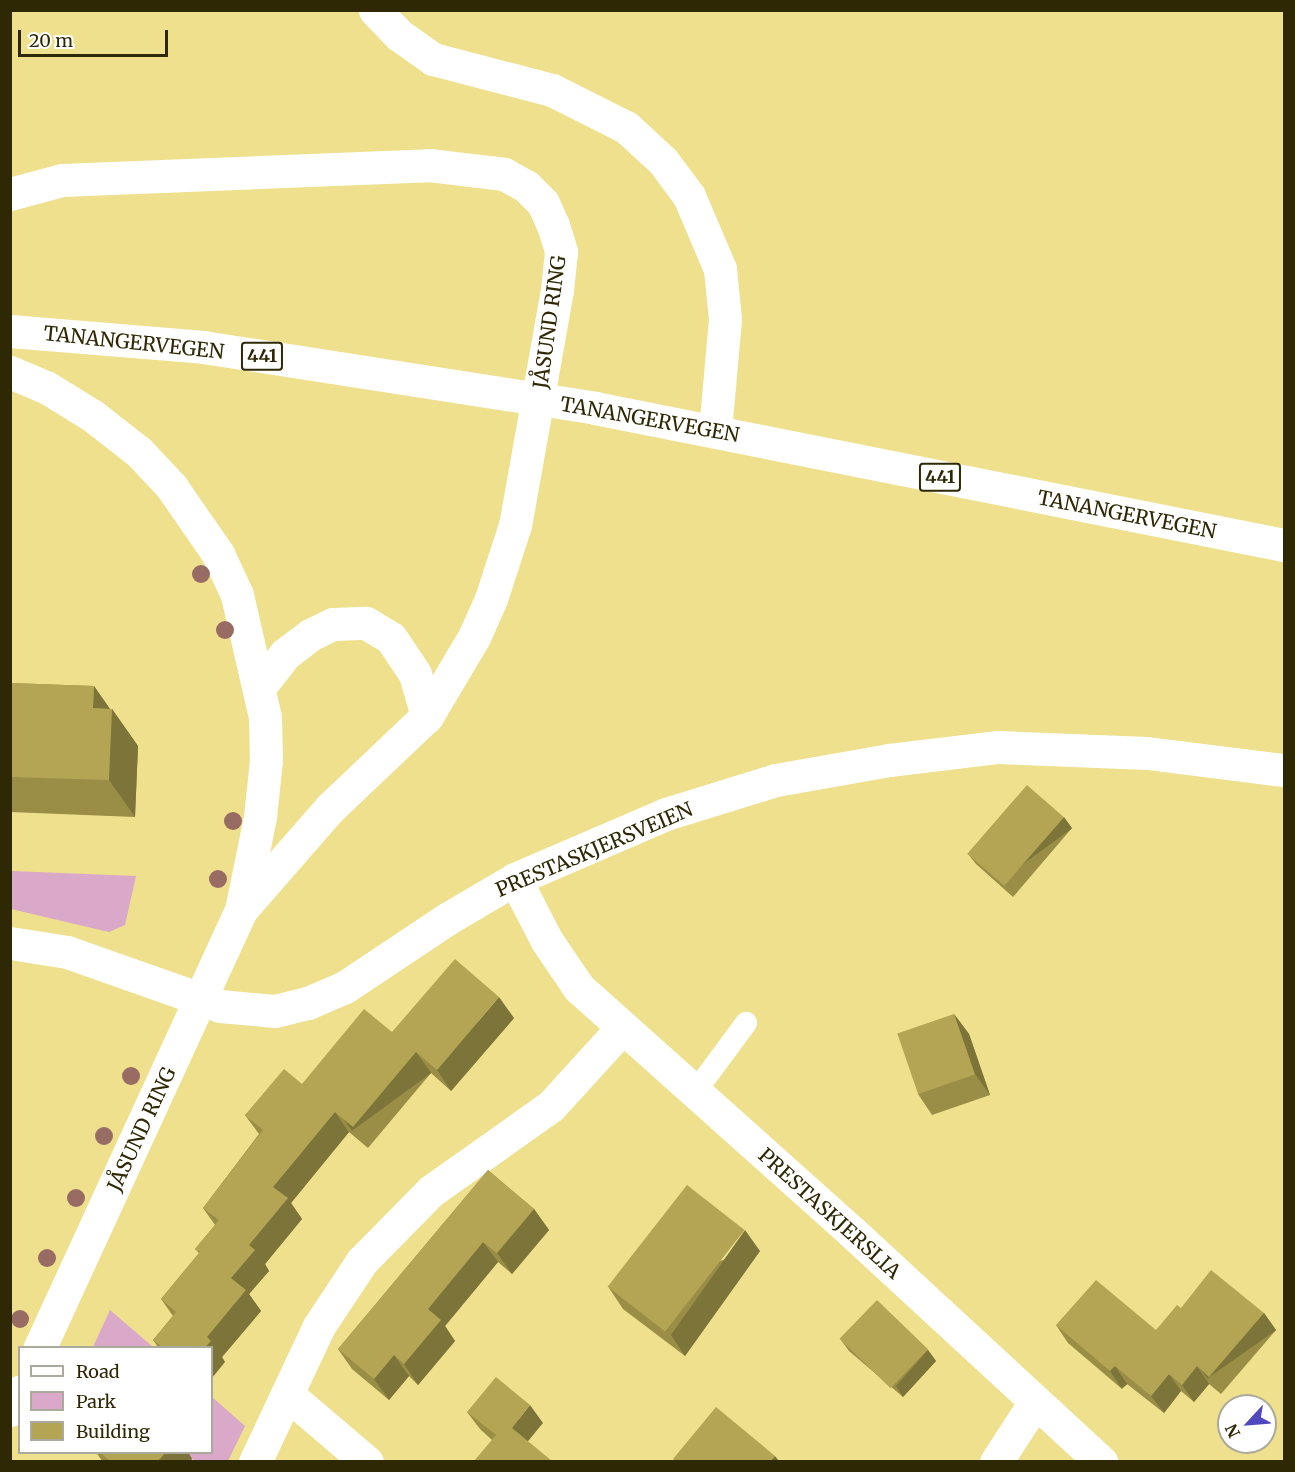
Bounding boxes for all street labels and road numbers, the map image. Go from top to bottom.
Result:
street label: JÅSUND RING [528,254,570,390]
street label: TANANGERVEGEN [42,321,226,363]
road number: 441 [240,341,284,371]
street label: TANANGERVEGEN [559,391,741,447]
road number: 441 [918,462,962,492]
street label: TANANGERVEGEN [1036,485,1218,543]
street label: PRESTASKJERSVEIEN [492,797,696,901]
street label: JÅSUND RING [102,1063,180,1195]
street label: PRESTASKJERSLIA [754,1143,906,1283]

